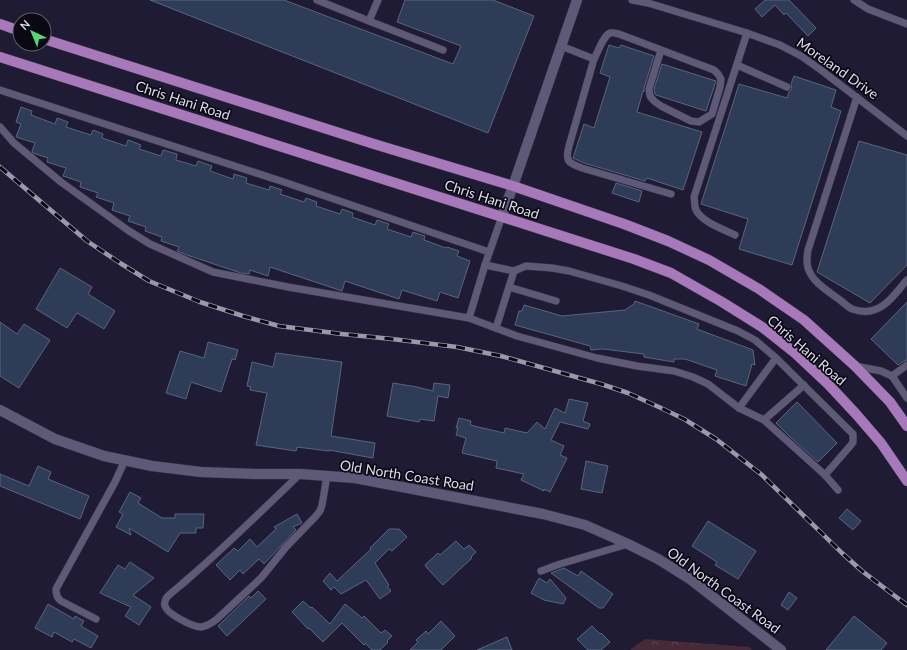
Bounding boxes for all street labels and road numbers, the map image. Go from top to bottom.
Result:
street label: Moreland Drive [794,34,882,102]
street label: Chris Hani Road [134,77,232,123]
street label: Chris Hani Road [443,176,541,222]
street label: Chris Hani Road [764,311,850,389]
street label: Old North Coast Road [339,456,475,494]
street label: Old North Coast Road [664,543,784,637]

